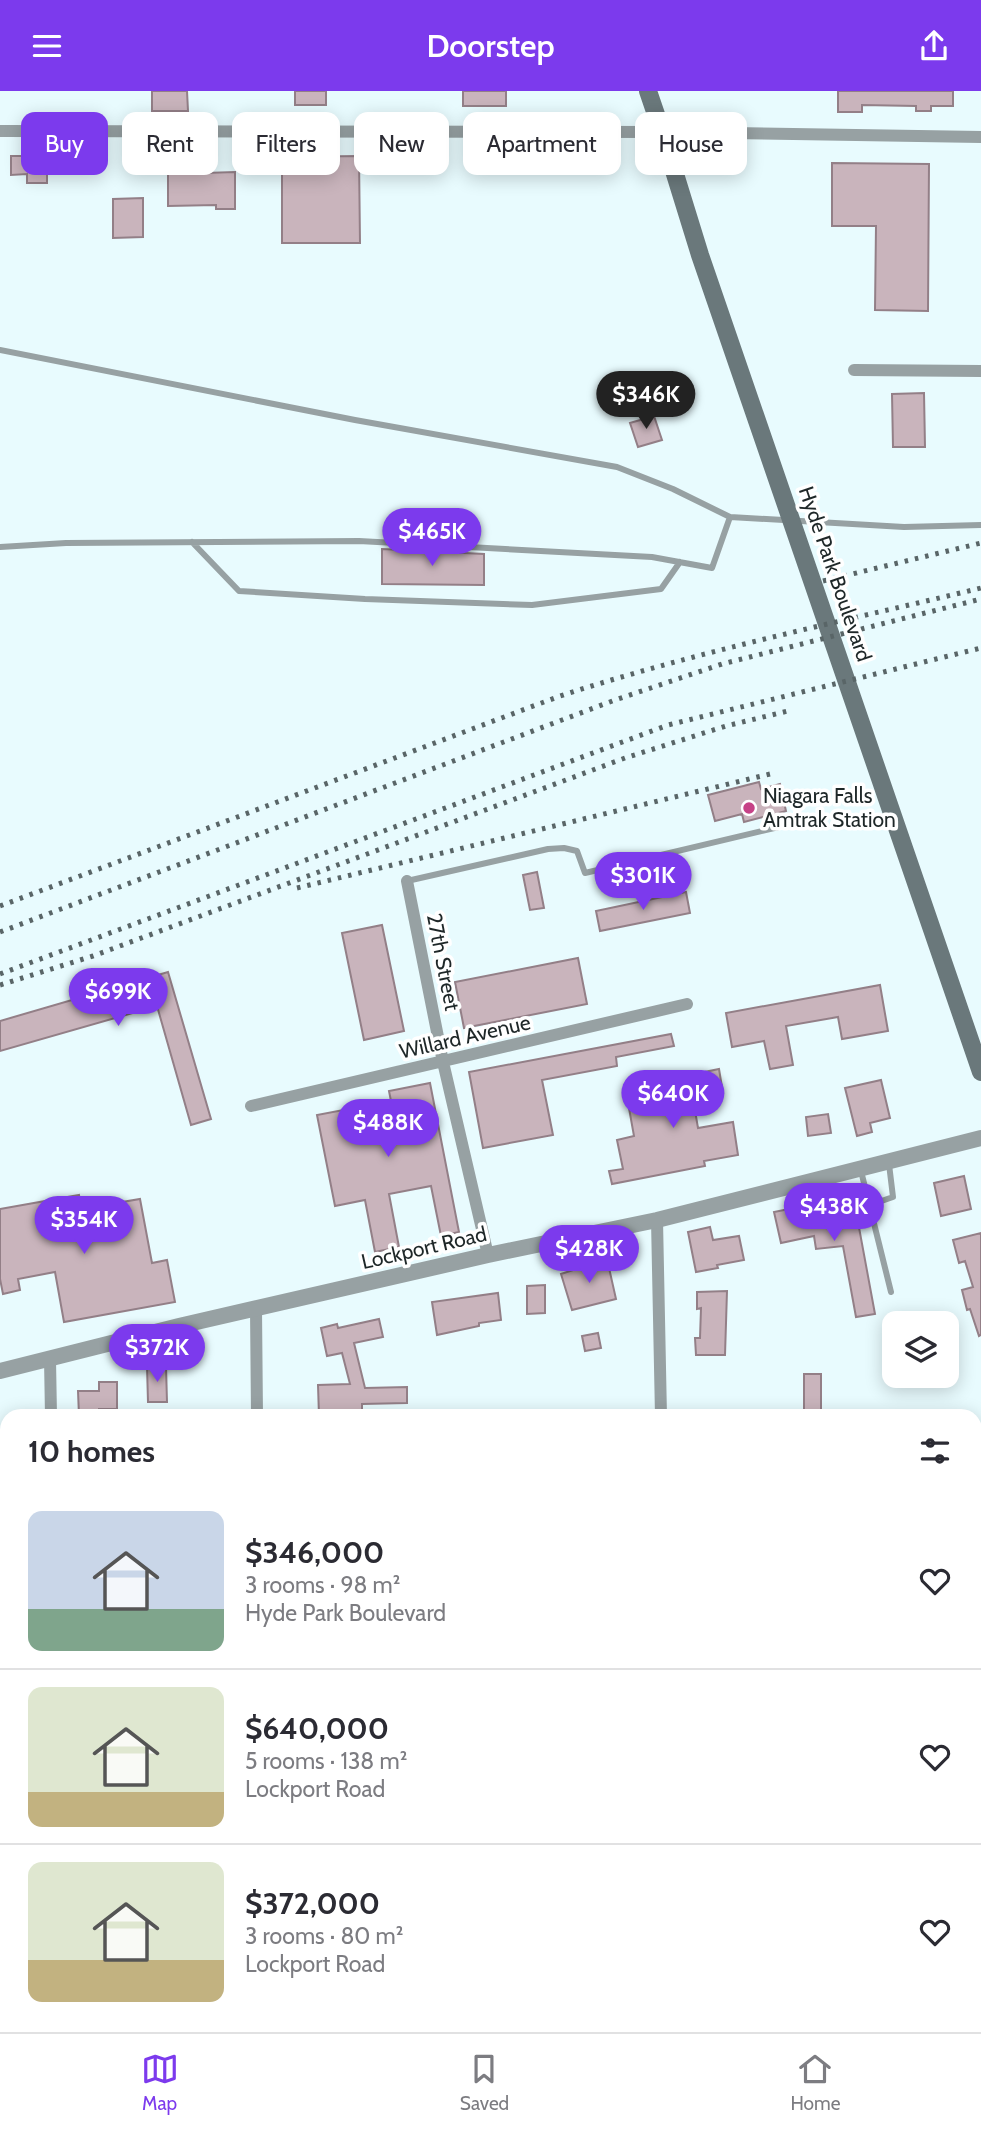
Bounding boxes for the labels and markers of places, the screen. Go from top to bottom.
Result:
pin: $346K [597,371,695,431]
pin: $465K [383,509,481,568]
place label: Niagara Falls Amtrak Station [763,783,896,832]
marker: Niagara Falls Amtrak Station [741,800,757,816]
pin: $301K [594,853,692,912]
pin: $699K [69,969,167,1028]
pin: $640K [624,1070,722,1130]
pin: $488K [339,1100,437,1159]
pin: $438K [785,1183,883,1243]
pin: $354K [35,1197,133,1256]
pin: $428K [540,1225,638,1285]
pin: $372K [108,1325,206,1384]

